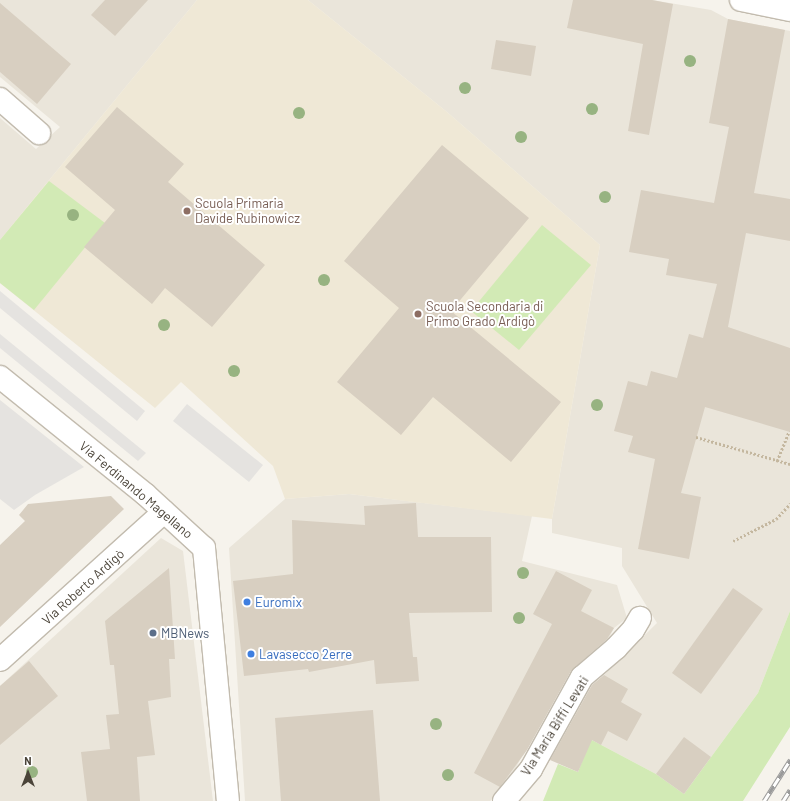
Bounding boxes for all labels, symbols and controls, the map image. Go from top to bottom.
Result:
place label: Scuola Primaria Davide Rubinowicz [195,196,300,227]
marker: Scuola Primaria Davide Rubinowicz [182,206,192,216]
place label: Scuola Secondaria di Primo Grado Ardigò [426,299,543,330]
marker: Scuola Secondaria di Primo Grado Ardigò [413,309,423,319]
street label: Via Ferdinando Magellano [76,438,196,542]
street label: Via Roberto Ardigò [39,546,127,628]
place label: Euromix [255,594,302,610]
marker: Euromix [242,597,252,607]
place label: MBNews [161,625,209,641]
marker: MBNews [148,628,158,638]
place label: Lavasecco 2erre [259,646,352,662]
marker: Lavasecco 2erre [246,649,256,659]
street label: Via Maria Biffi Levati [518,673,592,779]
north arrow [8,753,48,793]
text: N [24,754,32,767]

